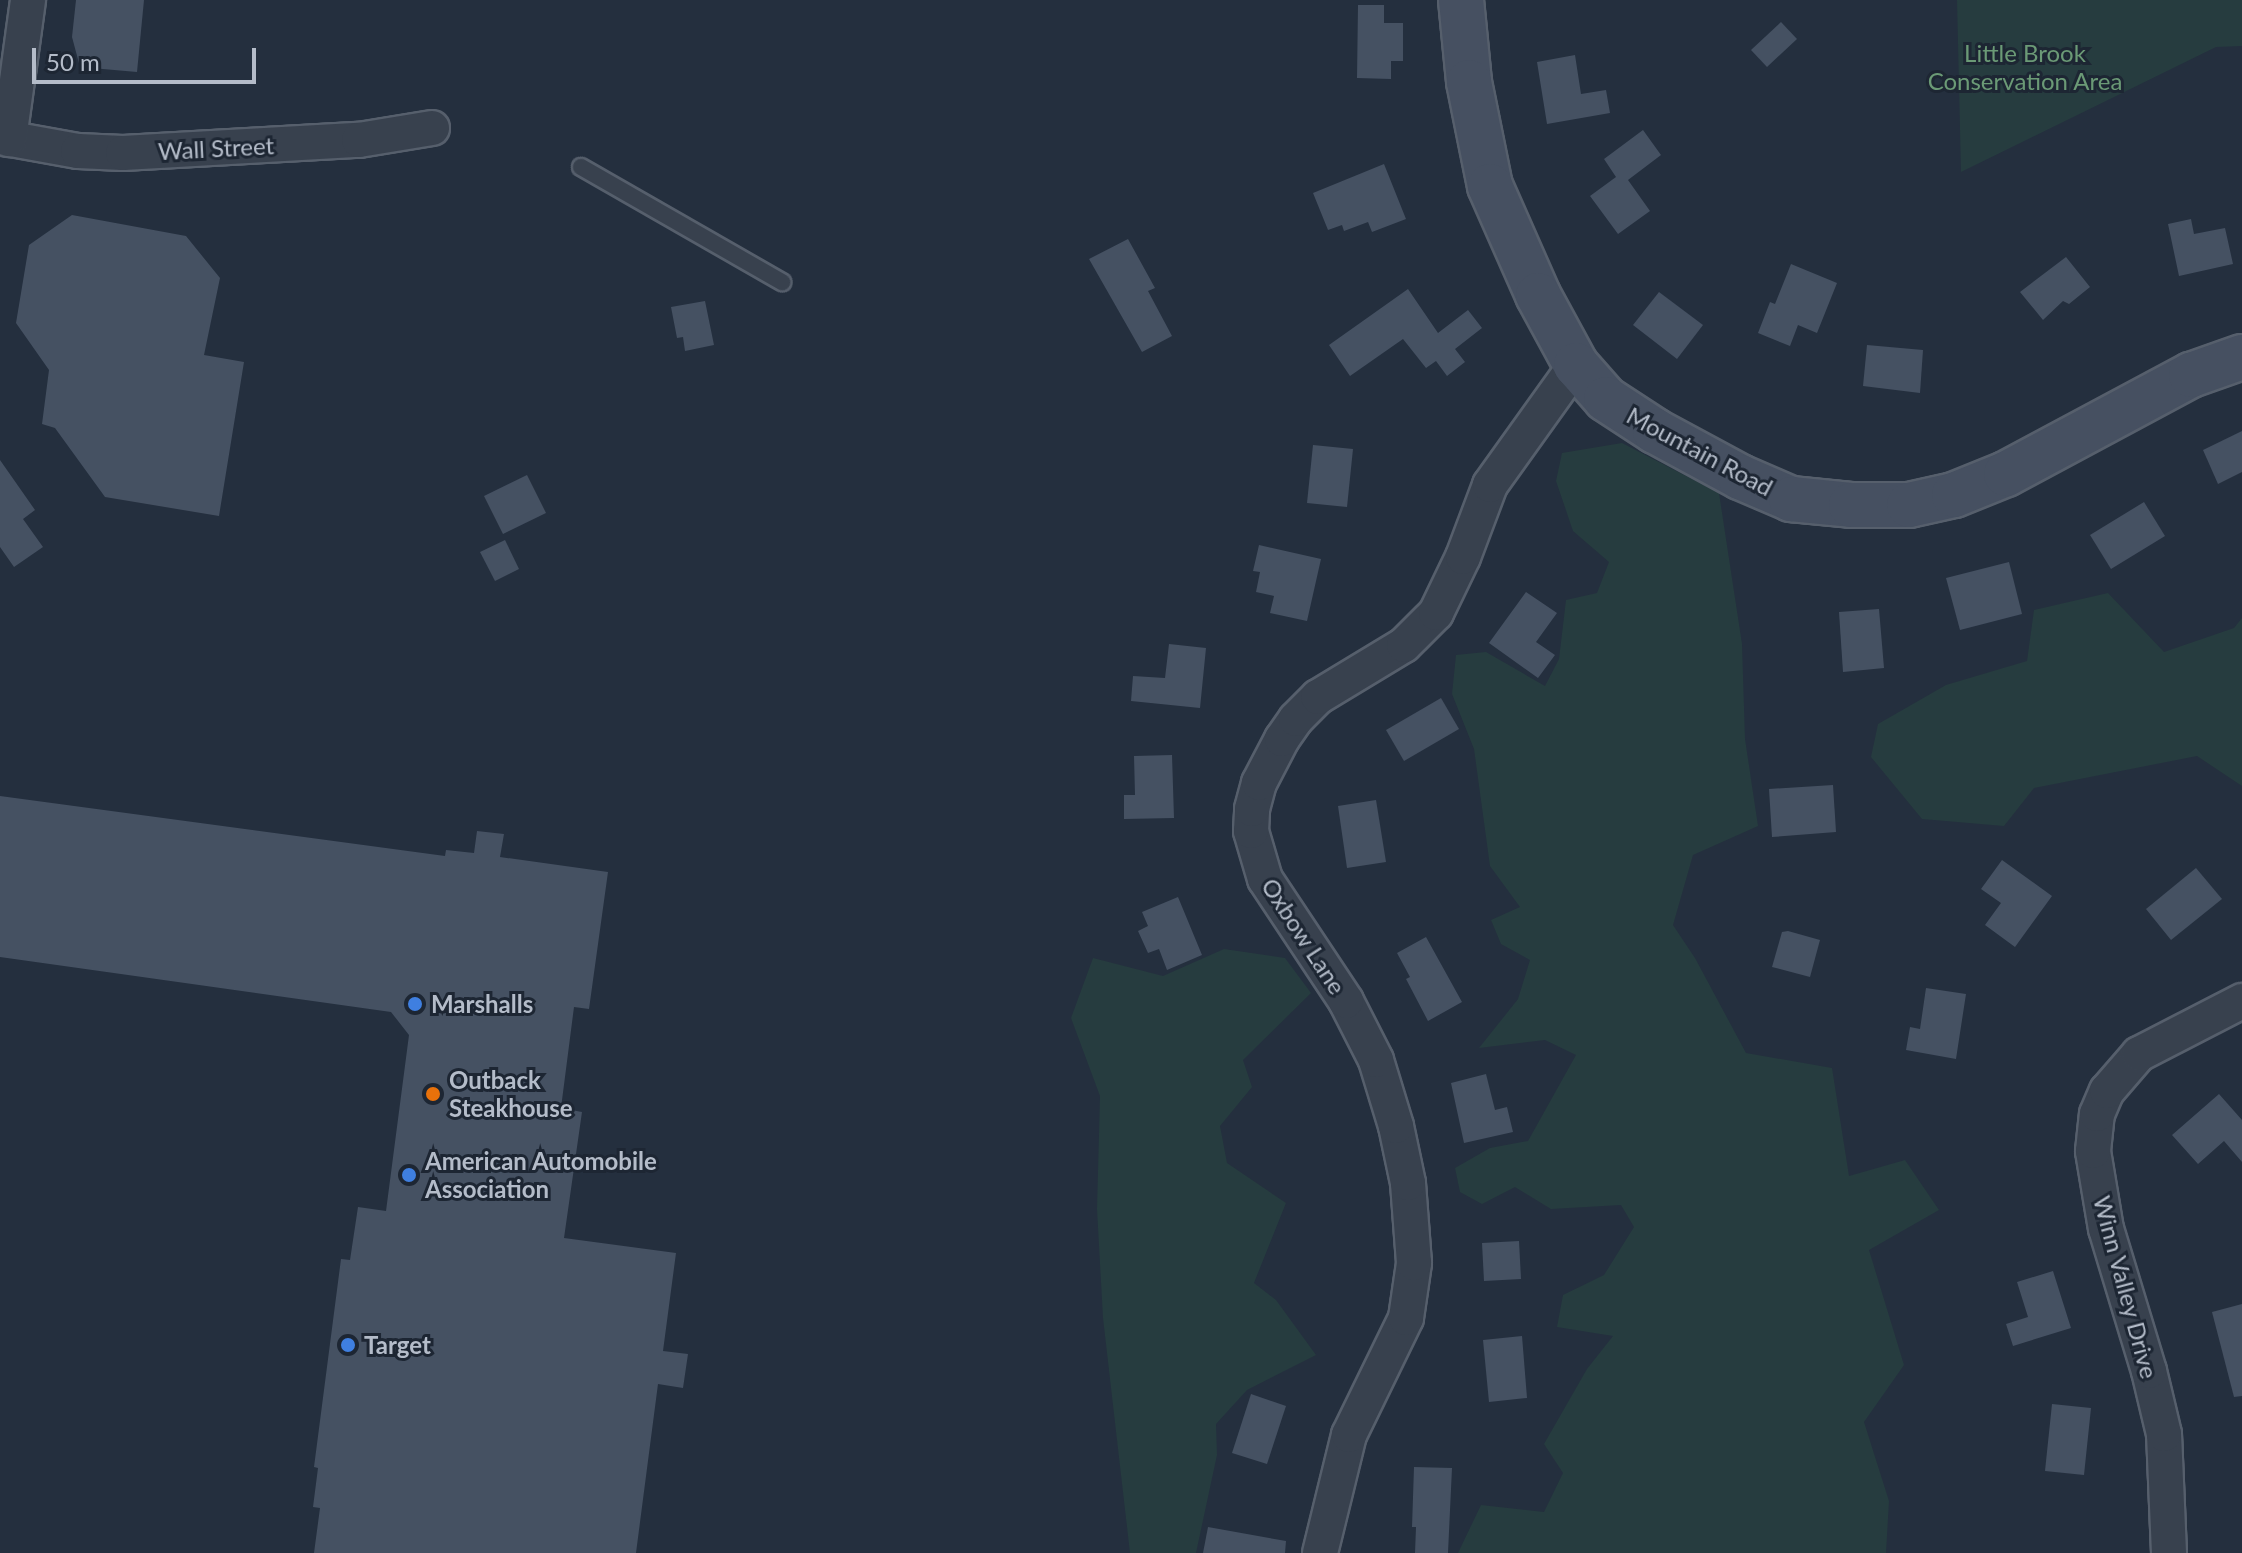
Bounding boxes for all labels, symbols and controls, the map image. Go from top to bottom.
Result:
scale bar [36,32,260,82]
park label: Little Brook Conservation Area [1927,39,2123,95]
text: 50 m [46,47,100,76]
street label: Wall Street [157,131,275,165]
street label: Mountain Road [1622,400,1778,502]
street label: Oxbow Lane [1256,872,1352,1000]
place label: Marshalls [431,990,533,1018]
marker: Marshalls [406,995,424,1013]
place label: Outback Steakhouse [449,1066,573,1122]
marker: Outback Steakhouse [424,1085,442,1103]
place label: American Automobile Association [425,1147,658,1203]
marker: American Automobile Association [400,1166,418,1184]
street label: Winn Valley Drive [2088,1192,2164,1382]
place label: Target [364,1331,431,1359]
marker: Target [339,1336,357,1354]

